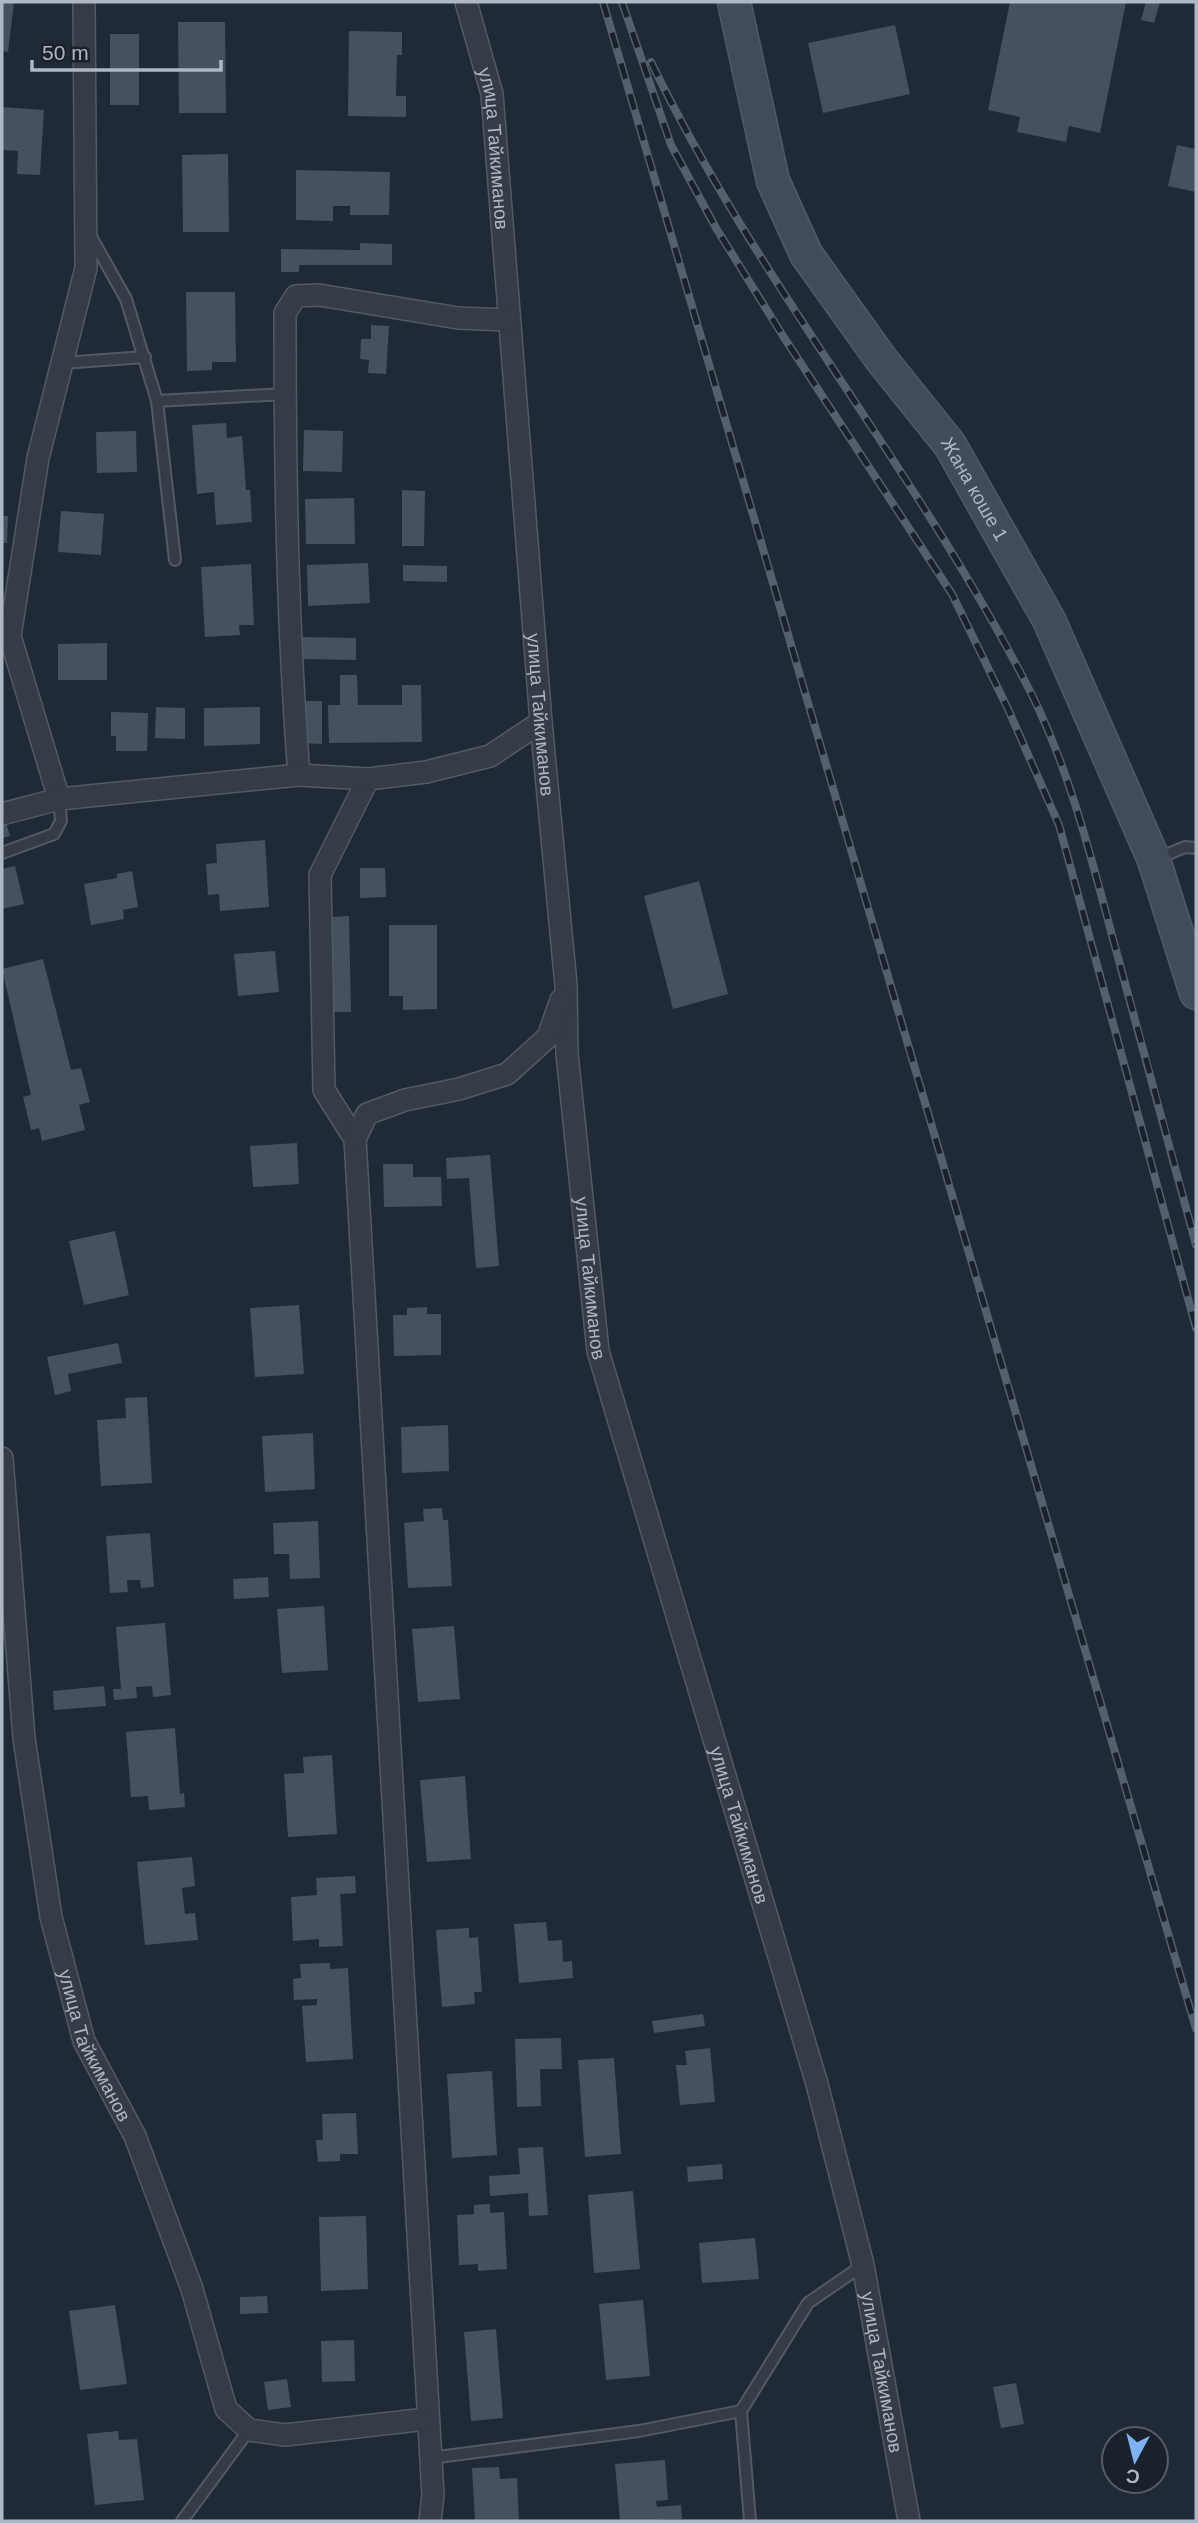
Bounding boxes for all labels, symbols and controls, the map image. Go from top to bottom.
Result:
scale bar [32,28,220,72]
text: 50 m [42,41,89,64]
street label: улица Тайкиманов [474,65,513,230]
street label: Жана коше 1 [937,434,1012,545]
street label: улица Тайкиманов [523,632,558,797]
street label: улица Тайкиманов [571,1196,610,1362]
street label: улица Тайкиманов [706,1744,773,1906]
street label: улица Тайкиманов [54,1967,135,2125]
street label: улица Тайкиманов [857,2290,907,2454]
north arrow [1100,2425,1170,2495]
text: С [1125,2465,1141,2488]

